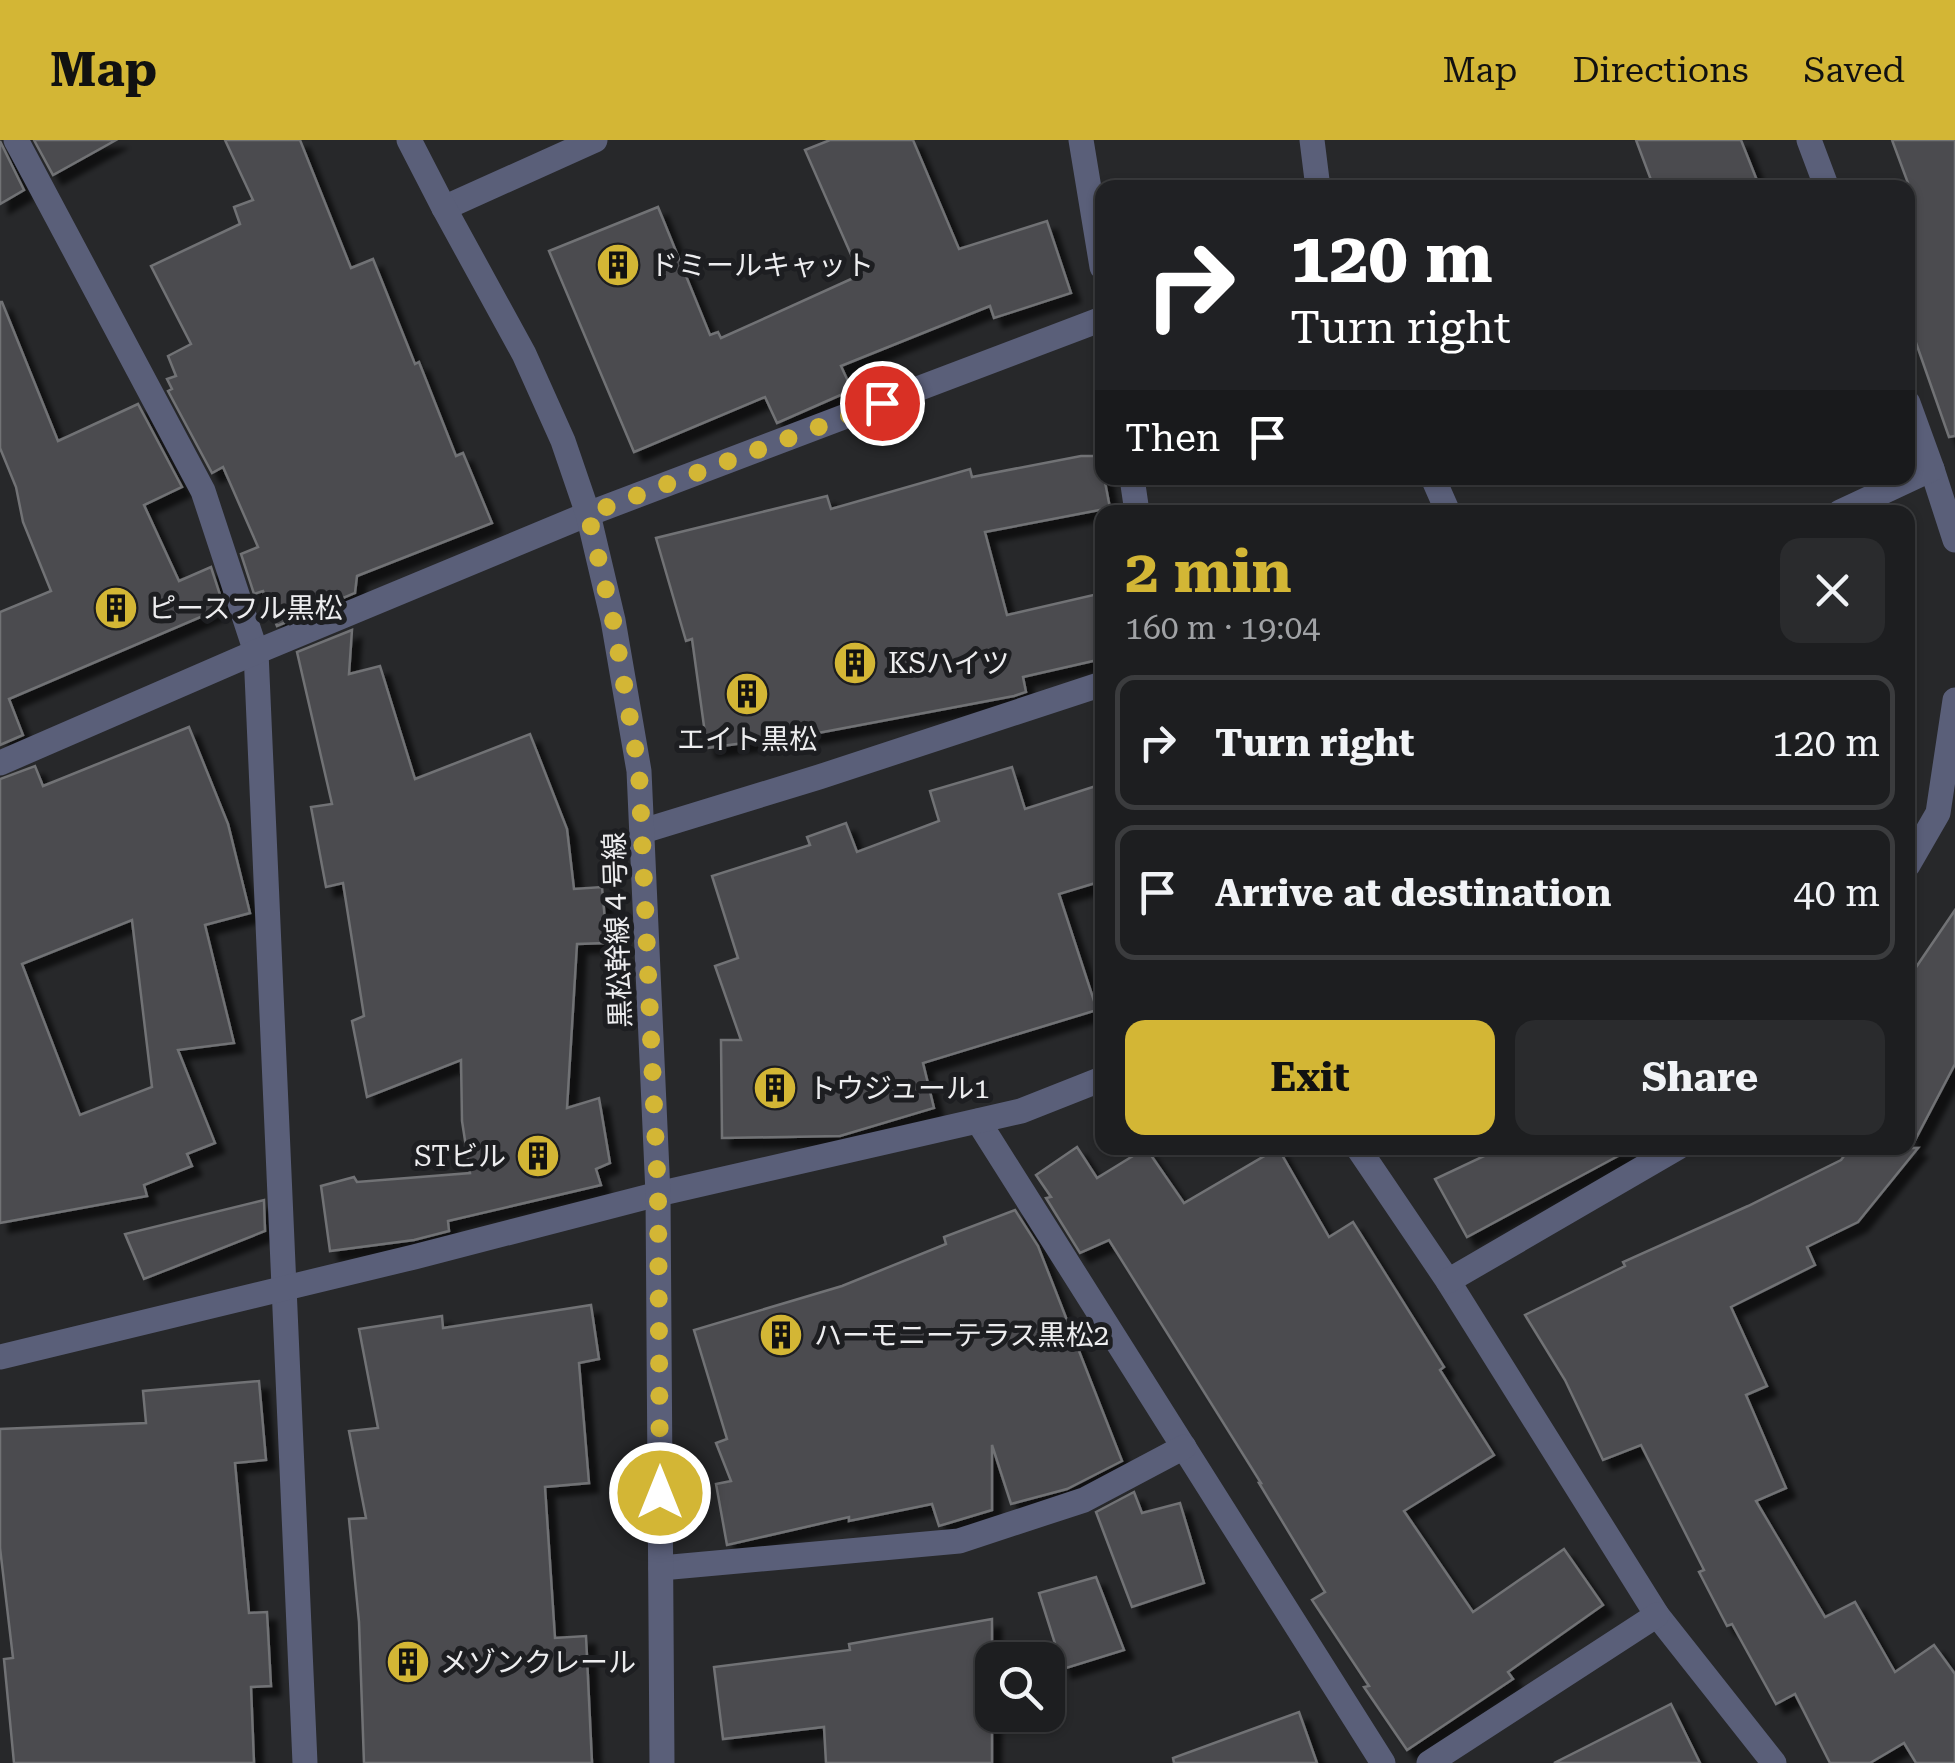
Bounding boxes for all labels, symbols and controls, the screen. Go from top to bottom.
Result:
text: Map [50,42,157,98]
text: Map [1443,50,1517,91]
text: Directions [1572,50,1749,91]
text: Saved [1804,50,1905,91]
text: 120 m [1290,217,1493,299]
icon: right [1125,220,1255,350]
building icon: ドミールキャット [595,242,641,288]
place label: ドミールキャット [650,249,874,282]
text: Turn right [1290,301,1511,354]
pin [840,361,925,446]
icon: arrive [855,376,910,431]
icon: arrive [1240,410,1295,465]
text: Then [1125,416,1220,460]
text: 2 min [1125,536,1292,607]
button: close [1780,538,1885,643]
building icon: ピースフル黒松 [93,585,139,631]
place label: ピースフル黒松 [148,592,343,625]
text: 160 m · 19:04 [1125,609,1320,647]
building icon: KSハイツ [832,640,878,686]
place label: KSハイツ [888,647,1009,680]
building icon: エイト黒松 [724,671,770,717]
icon: right [1130,715,1185,770]
text: Turn right [1215,721,1414,765]
text: 120 m [1772,721,1880,765]
place label: エイト黒松 [677,723,817,756]
street label: 黒松幹線４号線 [598,831,637,1029]
icon: arrive [1130,865,1185,920]
text: Arrive at destination [1215,871,1611,915]
text: 40 m [1793,871,1880,915]
button: Exit [1125,1020,1495,1135]
button: Share [1515,1020,1885,1135]
building icon: トウジュール1 [752,1065,798,1111]
place label: トウジュール1 [808,1072,990,1105]
building icon: STビル [515,1133,561,1179]
place label: STビル [414,1140,506,1173]
building icon: ハーモニーテラス黒松2 [758,1312,804,1358]
place label: ハーモニーテラス黒松2 [814,1319,1109,1352]
position arrow [608,1441,712,1545]
building icon: メゾンクレール [385,1639,431,1685]
map controls [975,1642,1065,1732]
button: search [975,1642,1065,1732]
place label: メゾンクレール [440,1646,636,1679]

